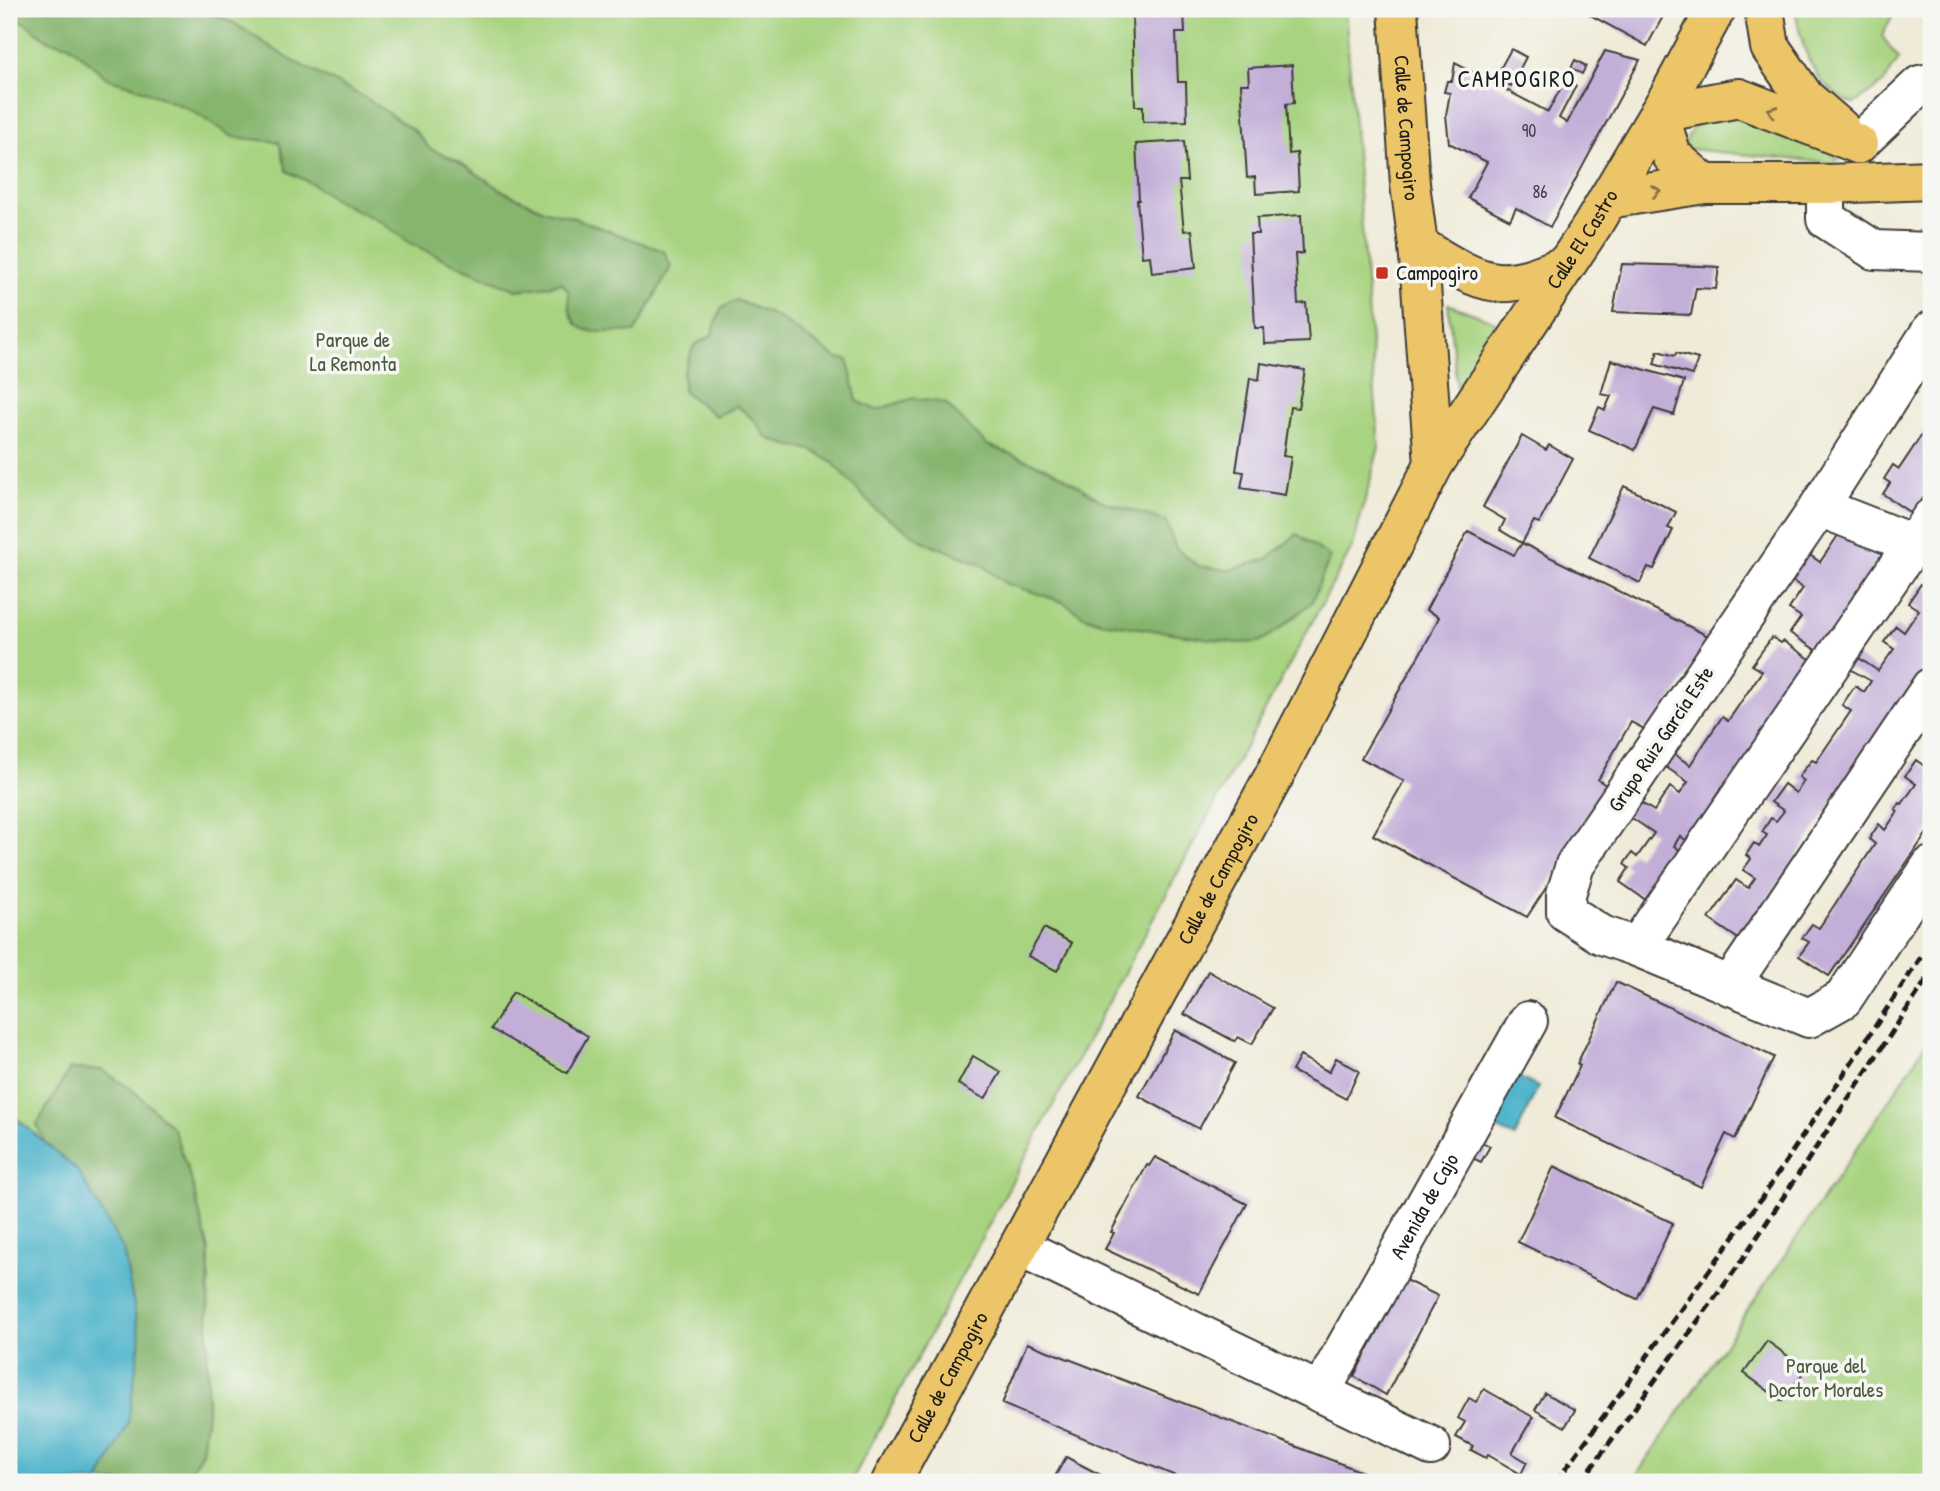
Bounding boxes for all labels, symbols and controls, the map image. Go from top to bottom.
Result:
street label: Calle de Campogiro [1387,54,1427,202]
district label: CAMPOGIRO [1457,63,1577,94]
one-way arrow [1766,105,1778,119]
house number: 90 [1522,118,1536,143]
house number: 86 [1533,179,1547,204]
street label: Calle El Castro [1539,184,1625,295]
one-way arrow [1651,184,1662,199]
place label: Campogiro [1396,258,1478,287]
marker: Campogiro [1374,265,1390,281]
park label: Parque de La Remonta [310,325,396,378]
street label: Grupo Ruiz García Este [1601,660,1720,818]
street label: Calle de Campogiro [1170,808,1265,950]
street label: Avenida de Cajo [1383,1148,1465,1264]
street label: Calle de Campogiro [900,1306,995,1448]
park label: Parque del Doctor Morales [1769,1351,1883,1404]

